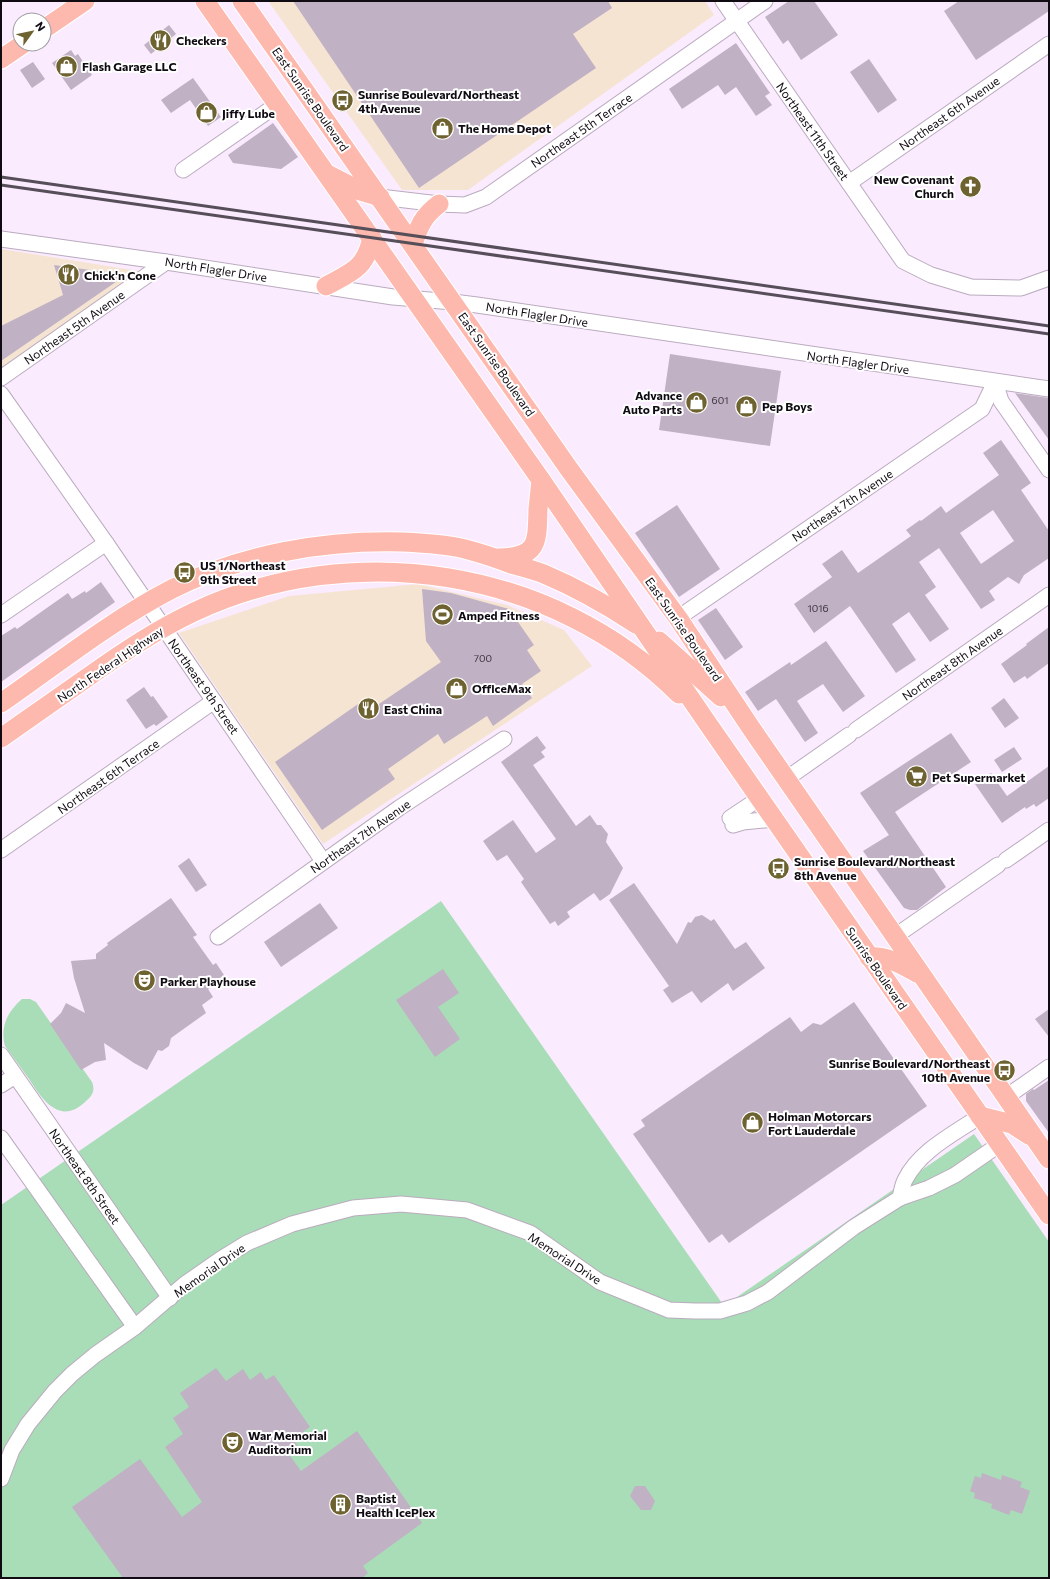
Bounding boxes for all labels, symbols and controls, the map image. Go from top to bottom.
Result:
north arrow [12,12,52,52]
text: N [33,19,49,33]
restaurant icon: Checkers [147,27,173,53]
place label: Checkers [176,33,227,47]
street label: East Sunrise Boulevard [270,44,352,154]
shop icon: Flash Garage LLC [53,53,79,79]
place label: Flash Garage LLC [82,59,177,73]
street label: Northeast 6th Avenue [896,73,1002,153]
street label: Northeast 11th Street [774,79,852,183]
place label: Sunrise Boulevard/Northeast 4th Avenue [358,87,519,115]
bus stop icon: Sunrise Boulevard/Northeast 4th Avenue [330,88,356,114]
street label: Northeast 5th Terrace [528,90,634,170]
shop icon: Jiffy Lube [194,100,220,126]
place label: Jiffy Lube [222,106,275,121]
shop icon: The Home Depot [430,115,456,141]
place label: The Home Depot [458,121,551,135]
place label: New Covenant Church [874,172,954,200]
church icon: New Covenant Church [957,173,983,199]
street label: North Flagler Drive [164,254,268,284]
restaurant icon: Chick'n Cone [55,262,81,288]
place label: Chick'n Cone [84,268,156,282]
street label: Northeast 5th Avenue [21,287,127,367]
street label: North Flagler Drive [485,299,589,329]
street label: East Sunrise Boulevard [456,309,538,419]
street label: North Flagler Drive [806,348,910,376]
place label: Advance Auto Parts [622,388,682,416]
shop icon: Advance Auto Parts [684,389,710,415]
shop icon: Pep Boys [733,393,759,419]
house number: 601 [712,394,728,406]
place label: Pep Boys [762,399,813,413]
street label: Northeast 7th Avenue [789,466,895,544]
place label: US 1/Northeast 9th Street [200,558,285,586]
bus stop icon: US 1/Northeast 9th Street [172,559,198,585]
street label: East Sunrise Boulevard [643,574,725,684]
sports icon: Amped Fitness [430,602,456,628]
house number: 1016 [807,602,829,614]
place label: Amped Fitness [458,608,540,622]
street label: North Federal Highway [54,623,166,705]
street label: Northeast 8th Avenue [899,623,1005,703]
street label: Northeast 9th Street [166,636,242,737]
house number: 700 [474,652,492,664]
shop icon: OfficeMax [444,675,470,701]
place label: OfficeMax [472,681,532,695]
restaurant icon: East China [355,696,381,722]
place label: East China [384,702,442,716]
street label: Northeast 6th Terrace [55,736,161,816]
supermarket icon: Pet Supermarket [903,764,929,790]
place label: Pet Supermarket [932,770,1025,784]
street label: Northeast 7th Avenue [307,796,413,876]
place label: Sunrise Boulevard/Northeast 8th Avenue [794,854,955,882]
bus stop icon: Sunrise Boulevard/Northeast 8th Avenue [766,855,792,881]
street label: Sunrise Boulevard [843,924,911,1012]
theatre icon: Parker Playhouse [132,968,158,994]
place label: Parker Playhouse [160,974,256,988]
place label: Sunrise Boulevard/Northeast 10th Avenue [829,1056,990,1084]
bus stop icon: Sunrise Boulevard/Northeast 10th Avenue [992,1057,1018,1083]
place label: Holman Motorcars Fort Lauderdale [768,1109,872,1137]
shop icon: Holman Motorcars Fort Lauderdale [739,1110,765,1136]
street label: Northeast 8th Street [47,1126,123,1227]
street label: Memorial Drive [526,1229,604,1287]
street label: Memorial Drive [171,1240,247,1300]
place label: War Memorial Auditorium [248,1428,327,1456]
theatre icon: War Memorial Auditorium [220,1429,246,1455]
place label: Baptist Health IcePlex [356,1491,435,1519]
building icon: Baptist Health IcePlex [327,1492,353,1518]

